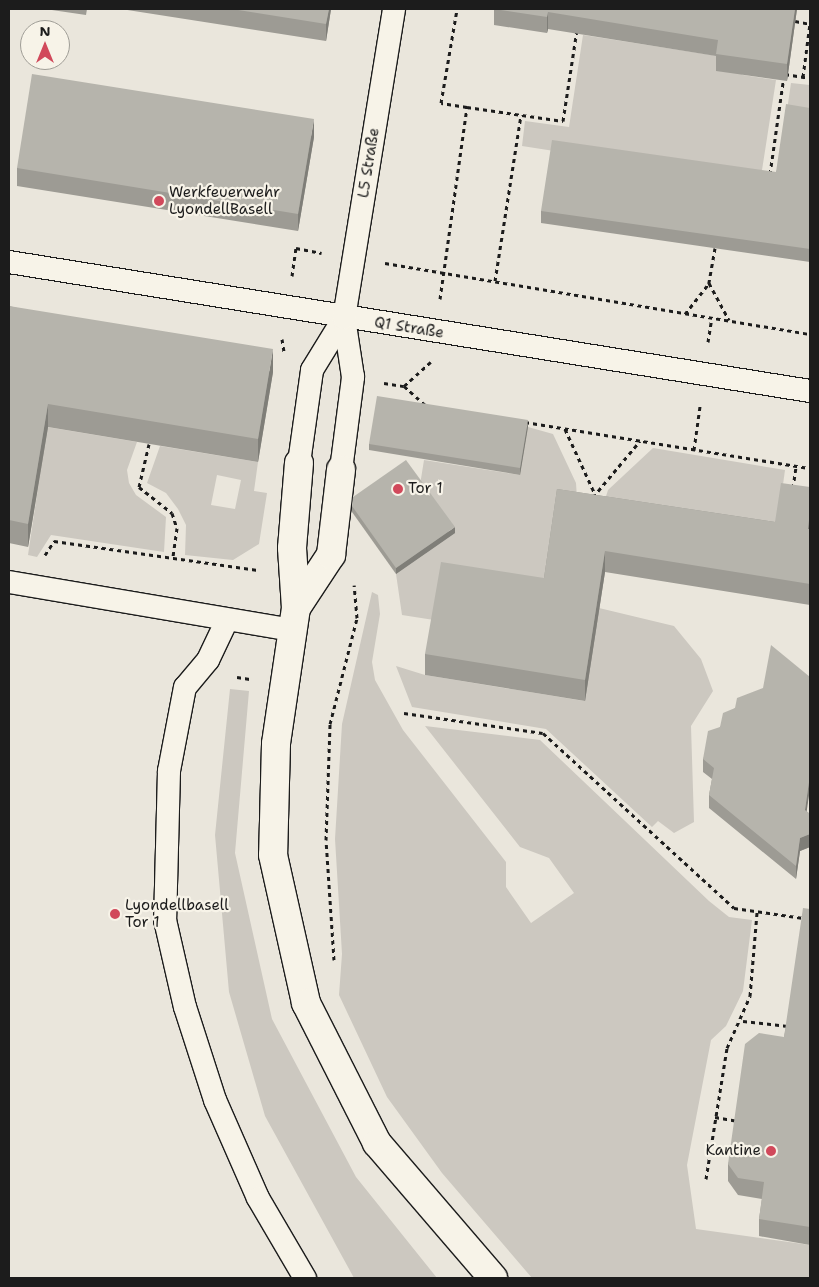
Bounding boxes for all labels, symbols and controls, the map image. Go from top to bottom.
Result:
north arrow [20,20,70,70]
text: N [39,22,51,40]
street label: L5 Straße [355,127,383,199]
place label: Werkfeuerwehr LyondellBasell [169,183,280,218]
marker: Werkfeuerwehr LyondellBasell [153,195,165,207]
street label: Q1 Straße [373,314,445,342]
place label: Tor 1 [408,480,443,498]
marker: Tor 1 [392,483,404,495]
place label: Lyondellbasell Tor 1 [125,896,229,931]
marker: Lyondellbasell Tor 1 [109,908,121,920]
place label: Kantine [705,1142,761,1160]
marker: Kantine [765,1145,777,1157]

